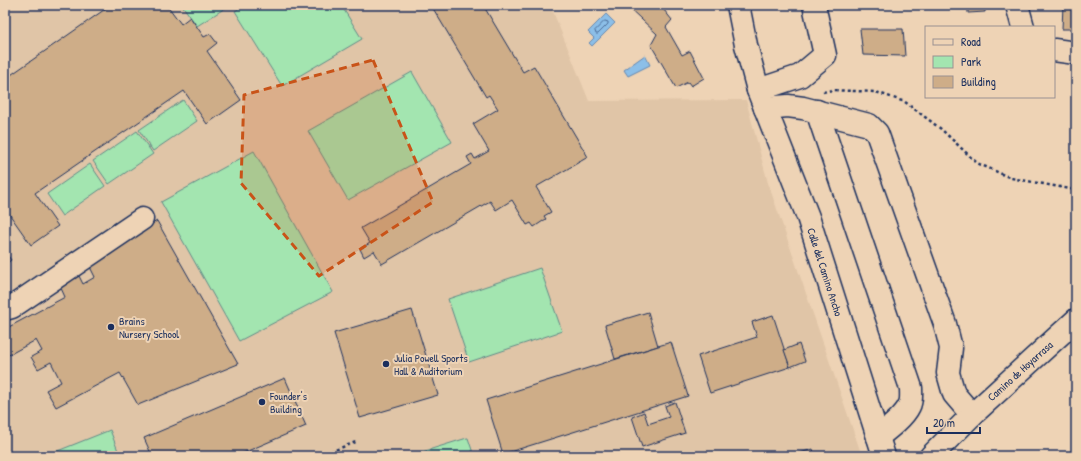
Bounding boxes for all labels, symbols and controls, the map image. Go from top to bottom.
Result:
legend [925,26,1055,98]
text: Road [961,33,981,50]
text: Park [961,53,981,70]
text: Building [961,73,996,90]
street label: Calle del Camino Ancho [804,226,846,318]
place label: Brains Nursery School [119,314,179,341]
marker: Brains Nursery School [106,322,116,332]
street label: Camino de Hoyarrasa [984,337,1056,404]
place label: Julia Powell Sports Hall & Auditorium [394,351,468,378]
marker: Julia Powell Sports Hall & Auditorium [381,359,391,369]
place label: Founder's Building [269,389,307,416]
marker: Founder's Building [257,397,267,407]
scale bar [927,409,980,435]
text: 20 m [933,414,955,431]

